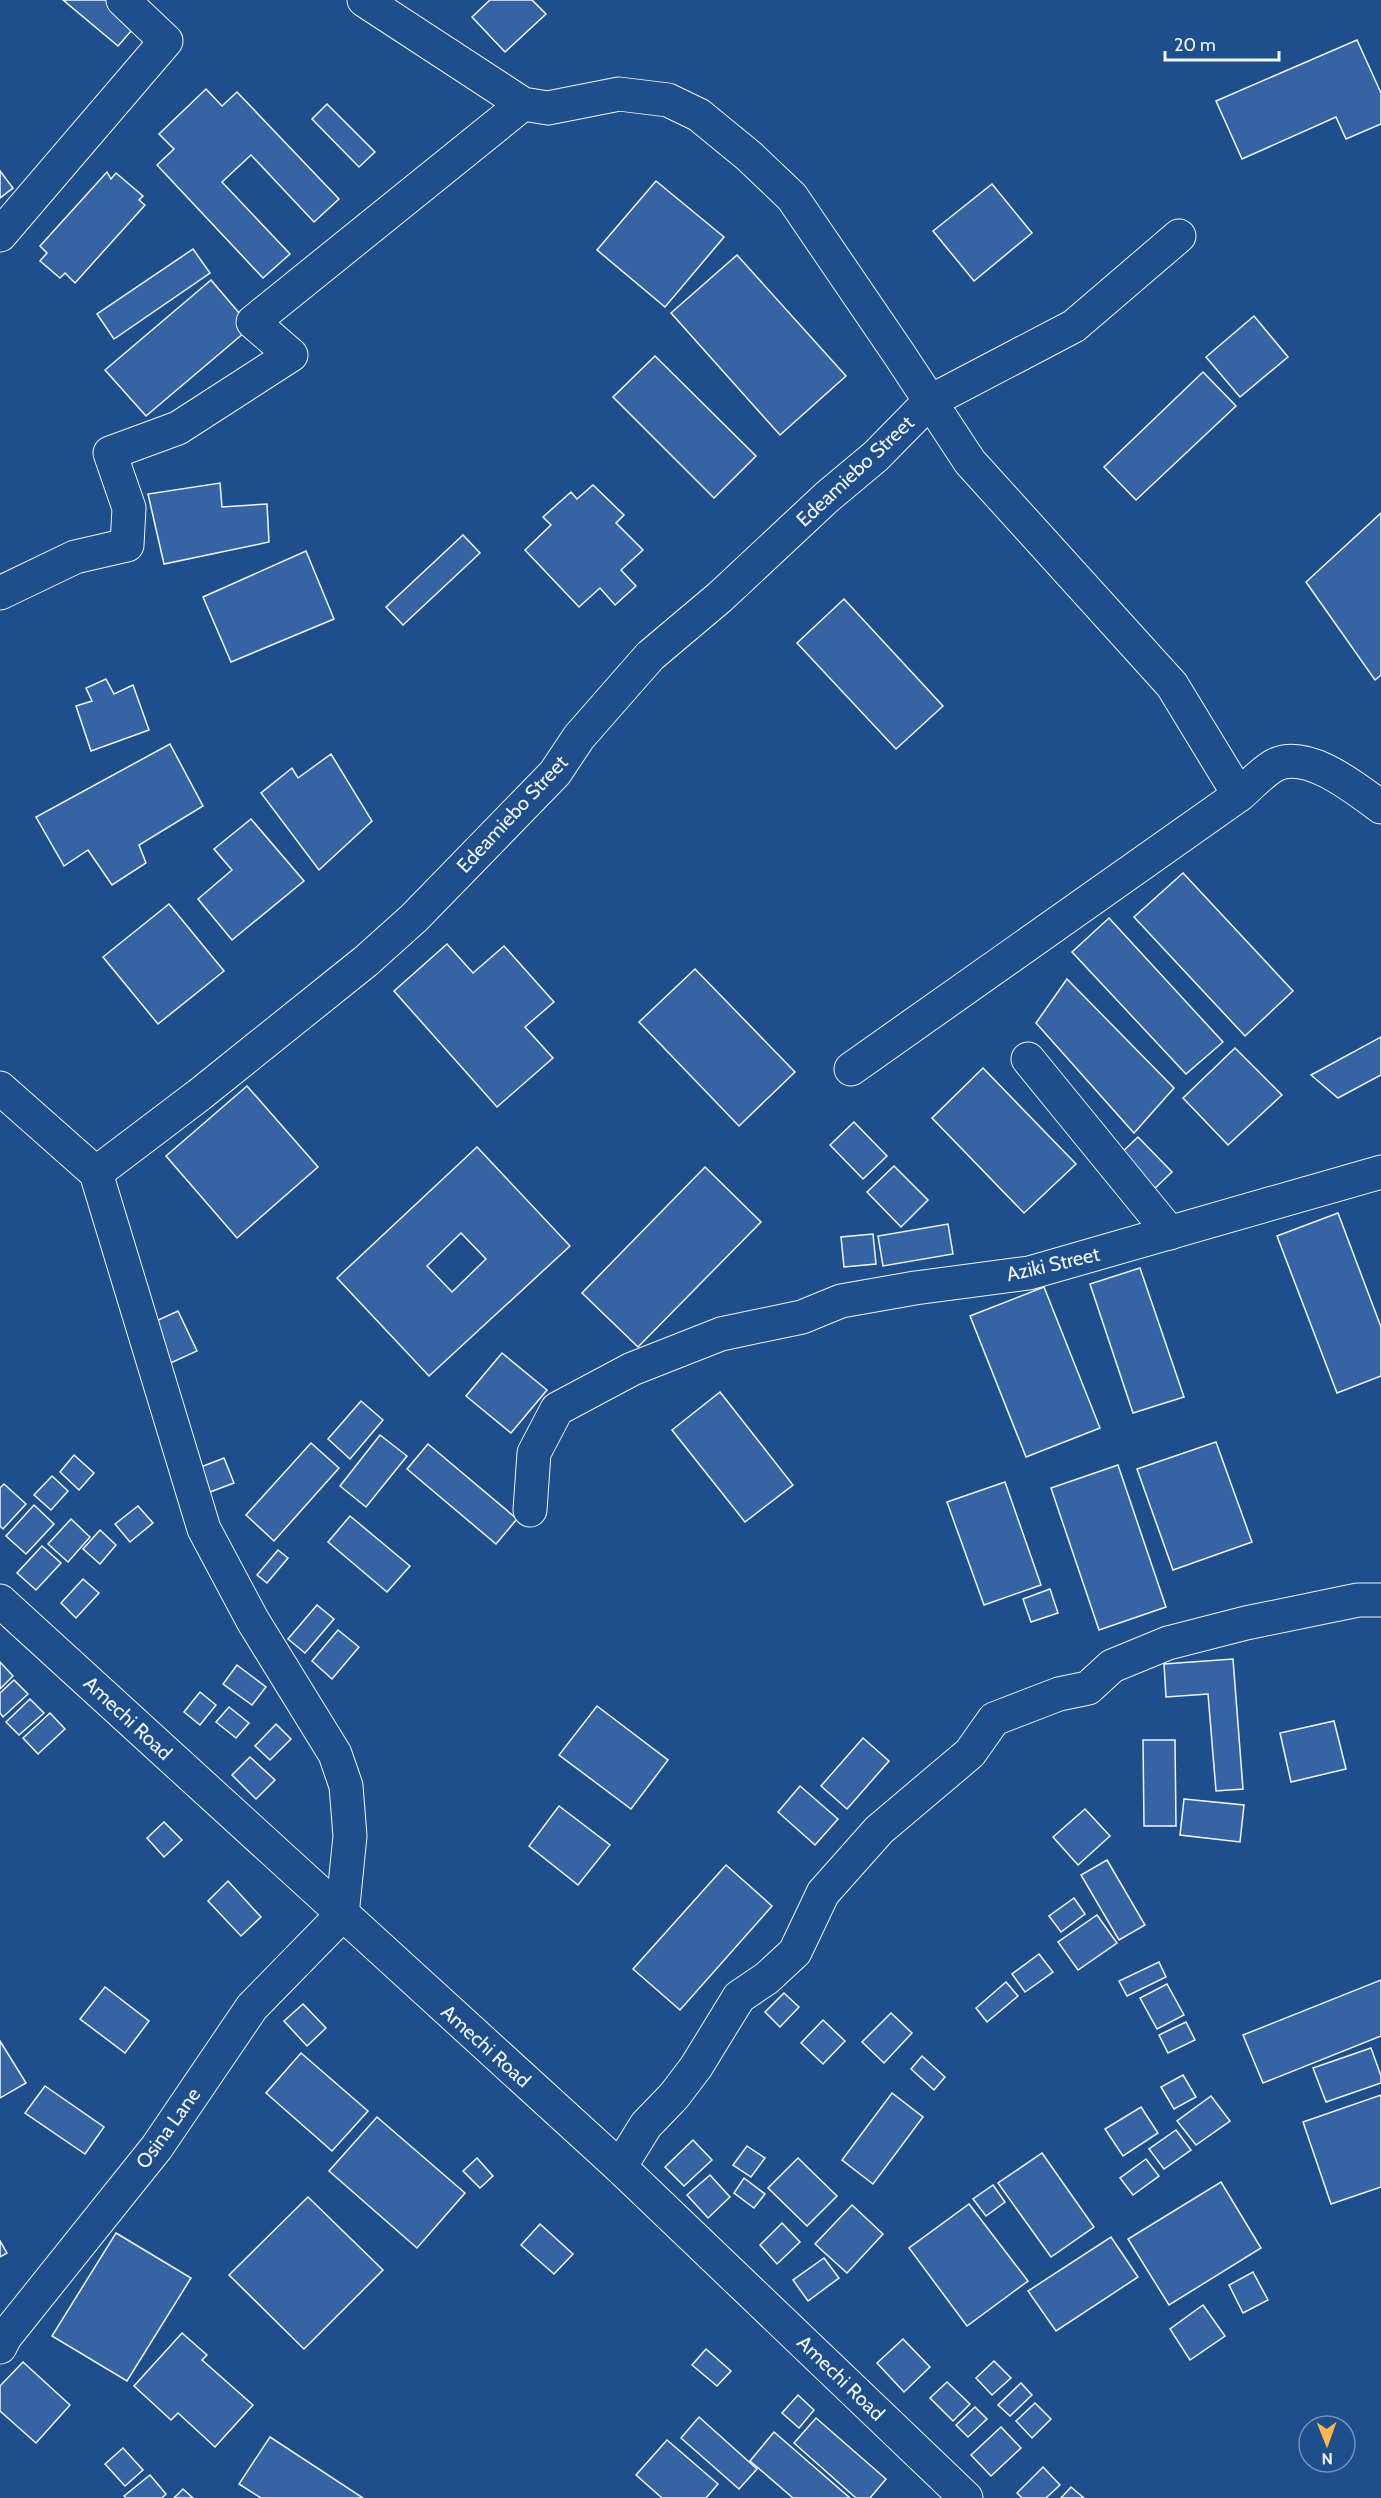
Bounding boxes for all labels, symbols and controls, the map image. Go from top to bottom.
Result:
scale bar [1165,24,1279,62]
text: 20 m [1174,34,1216,56]
street label: Edeamiebo Street [791,410,919,532]
street label: Edeamiebo Street [451,750,573,878]
street label: Aziki Street [1004,1242,1102,1286]
street label: Amechi Road [79,1671,177,1765]
street label: Amechi Road [436,2000,536,2092]
street label: Osina Lane [131,2083,205,2173]
street label: Amechi Road [792,2330,890,2426]
north arrow [1297,2414,1357,2474]
text: N [1321,2449,1333,2468]

